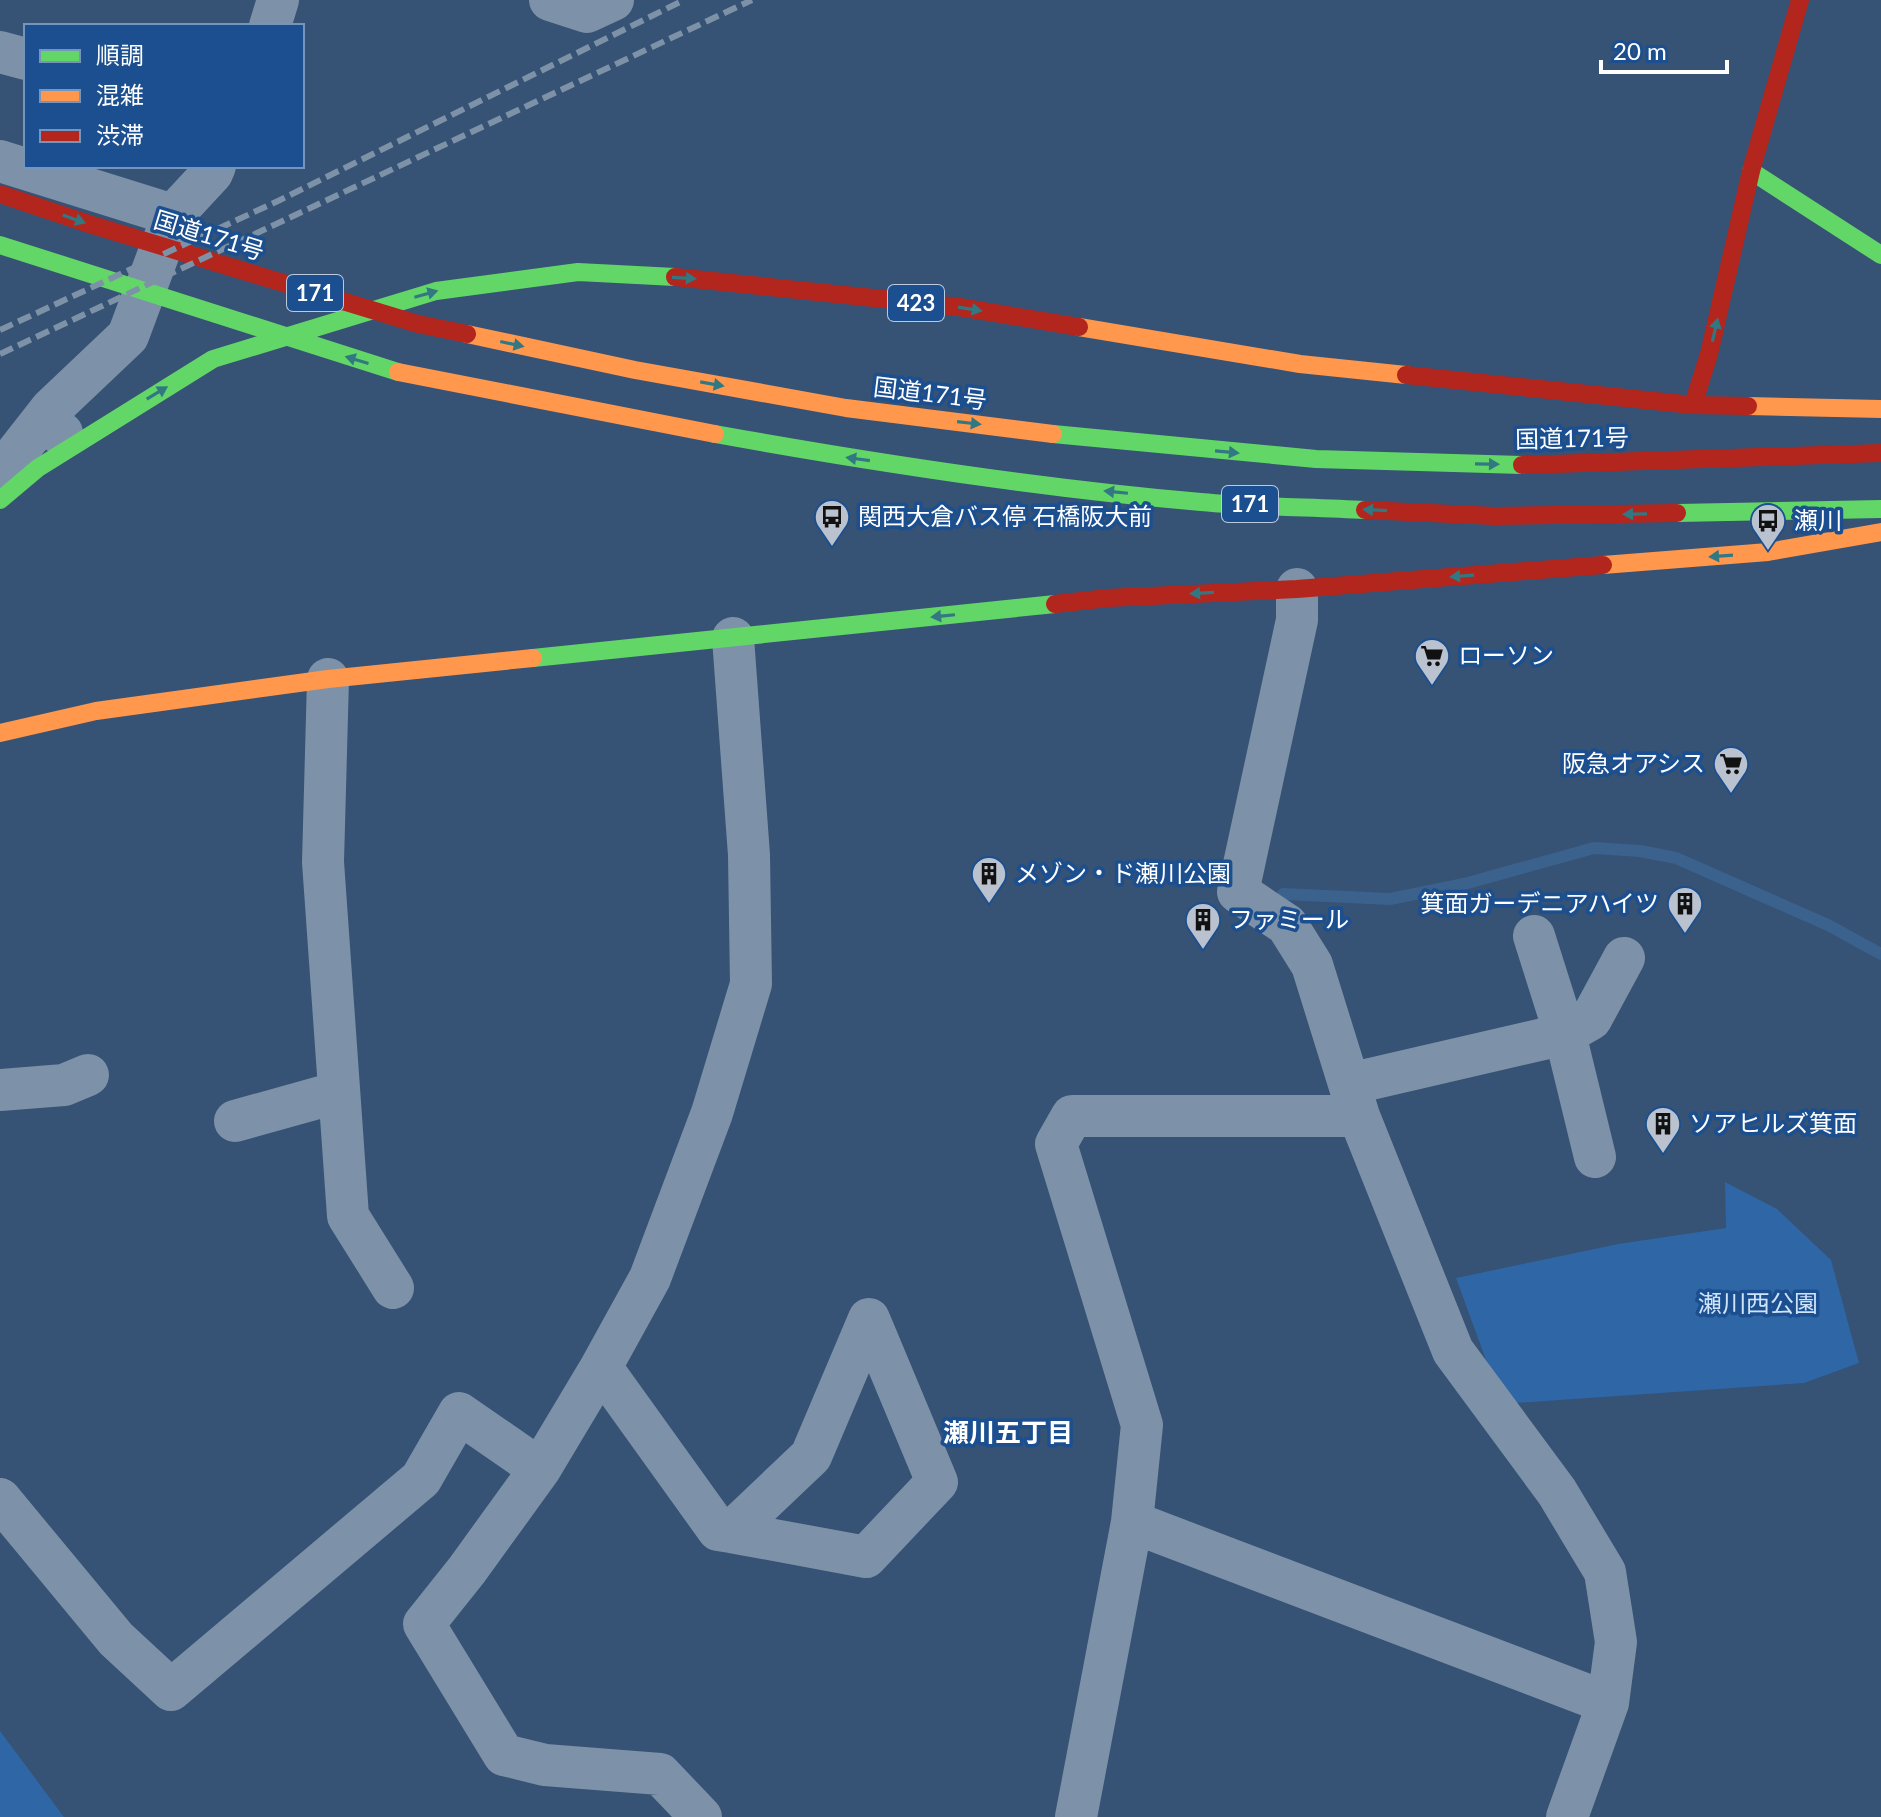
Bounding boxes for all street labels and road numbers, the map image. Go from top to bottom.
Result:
street label: 国道171号 [151,204,268,265]
road number: 171 [287,275,343,311]
road number: 423 [888,285,944,321]
street label: 国道171号 [872,371,988,414]
street label: 国道171号 [1515,422,1629,453]
road number: 171 [1222,486,1278,522]

